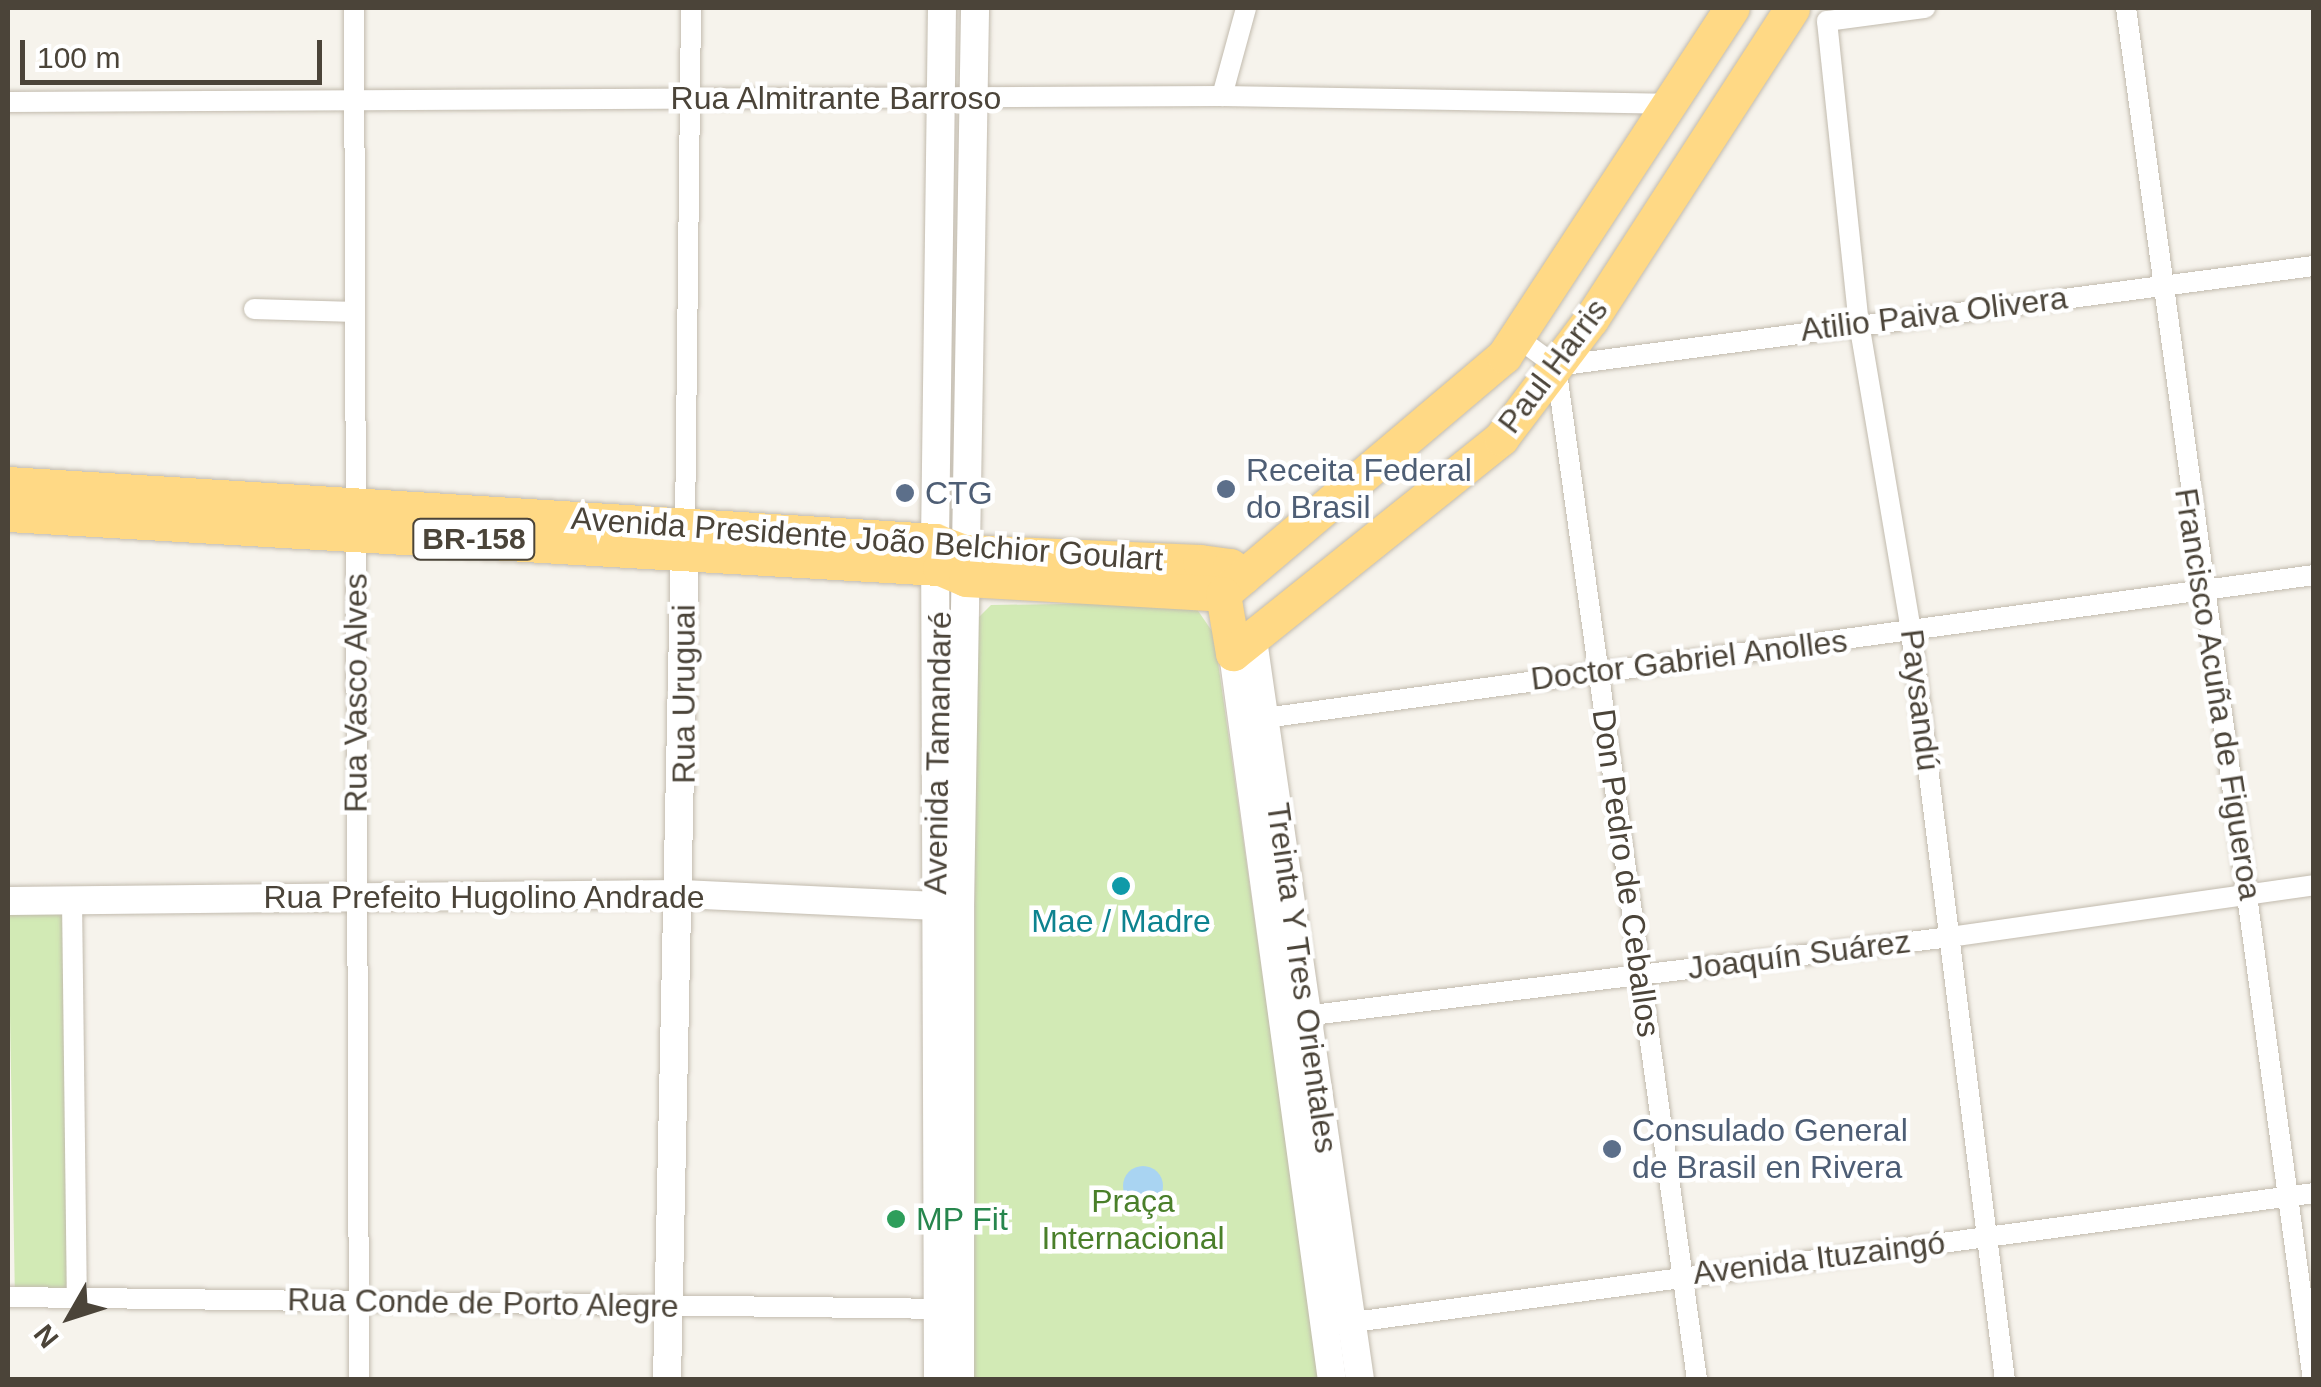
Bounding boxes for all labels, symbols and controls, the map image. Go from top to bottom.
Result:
scale bar [25,20,328,82]
text: 100 m [37,41,120,74]
street label: Rua Almitrante Barroso [670,79,1002,117]
street label: Atilio Paiva Olivera [1798,279,2070,349]
street label: Paul Harris [1490,291,1616,441]
place label: Receita Federal do Brasil [1246,452,1472,527]
place label: CTG [925,474,993,512]
marker: Receita Federal do Brasil [1215,478,1237,500]
marker: CTG [894,482,916,504]
street label: Francisco Acuña de Figueroa [2166,485,2270,903]
street label: Avenida Presidente João Belchior Goulart [570,499,1164,579]
road number: BR-158 [412,514,536,564]
street label: Rua Vasco Alves [337,572,375,814]
street label: Rua Uruguai [665,604,703,784]
street label: Avenida Tamandaré [916,611,960,895]
street label: Doctor Gabriel Anolles [1528,621,1850,699]
street label: Paysandú [1892,627,1948,773]
street label: Don Pedro de Ceballos [1584,707,1668,1039]
street label: Treinta Y Tres Orientales [1258,800,1346,1156]
marker: Mae / Madre [1110,875,1132,897]
street label: Rua Prefeito Hugolino Andrade [263,878,705,916]
place label: Mae / Madre [1031,902,1211,940]
street label: Joaquín Suárez [1685,922,1913,988]
place label: Consulado General de Brasil en Rivera [1632,1112,1908,1187]
marker: Consulado General de Brasil en Rivera [1601,1138,1623,1160]
park label: Praça Internacional [1041,1183,1225,1258]
place label: MP Fit [916,1200,1008,1238]
marker: MP Fit [885,1208,907,1230]
street label: Avenida Ituzaingó [1691,1223,1947,1293]
north arrow [20,1267,120,1367]
street label: Rua Conde de Porto Alegre [286,1280,680,1326]
text: N [28,1319,65,1354]

